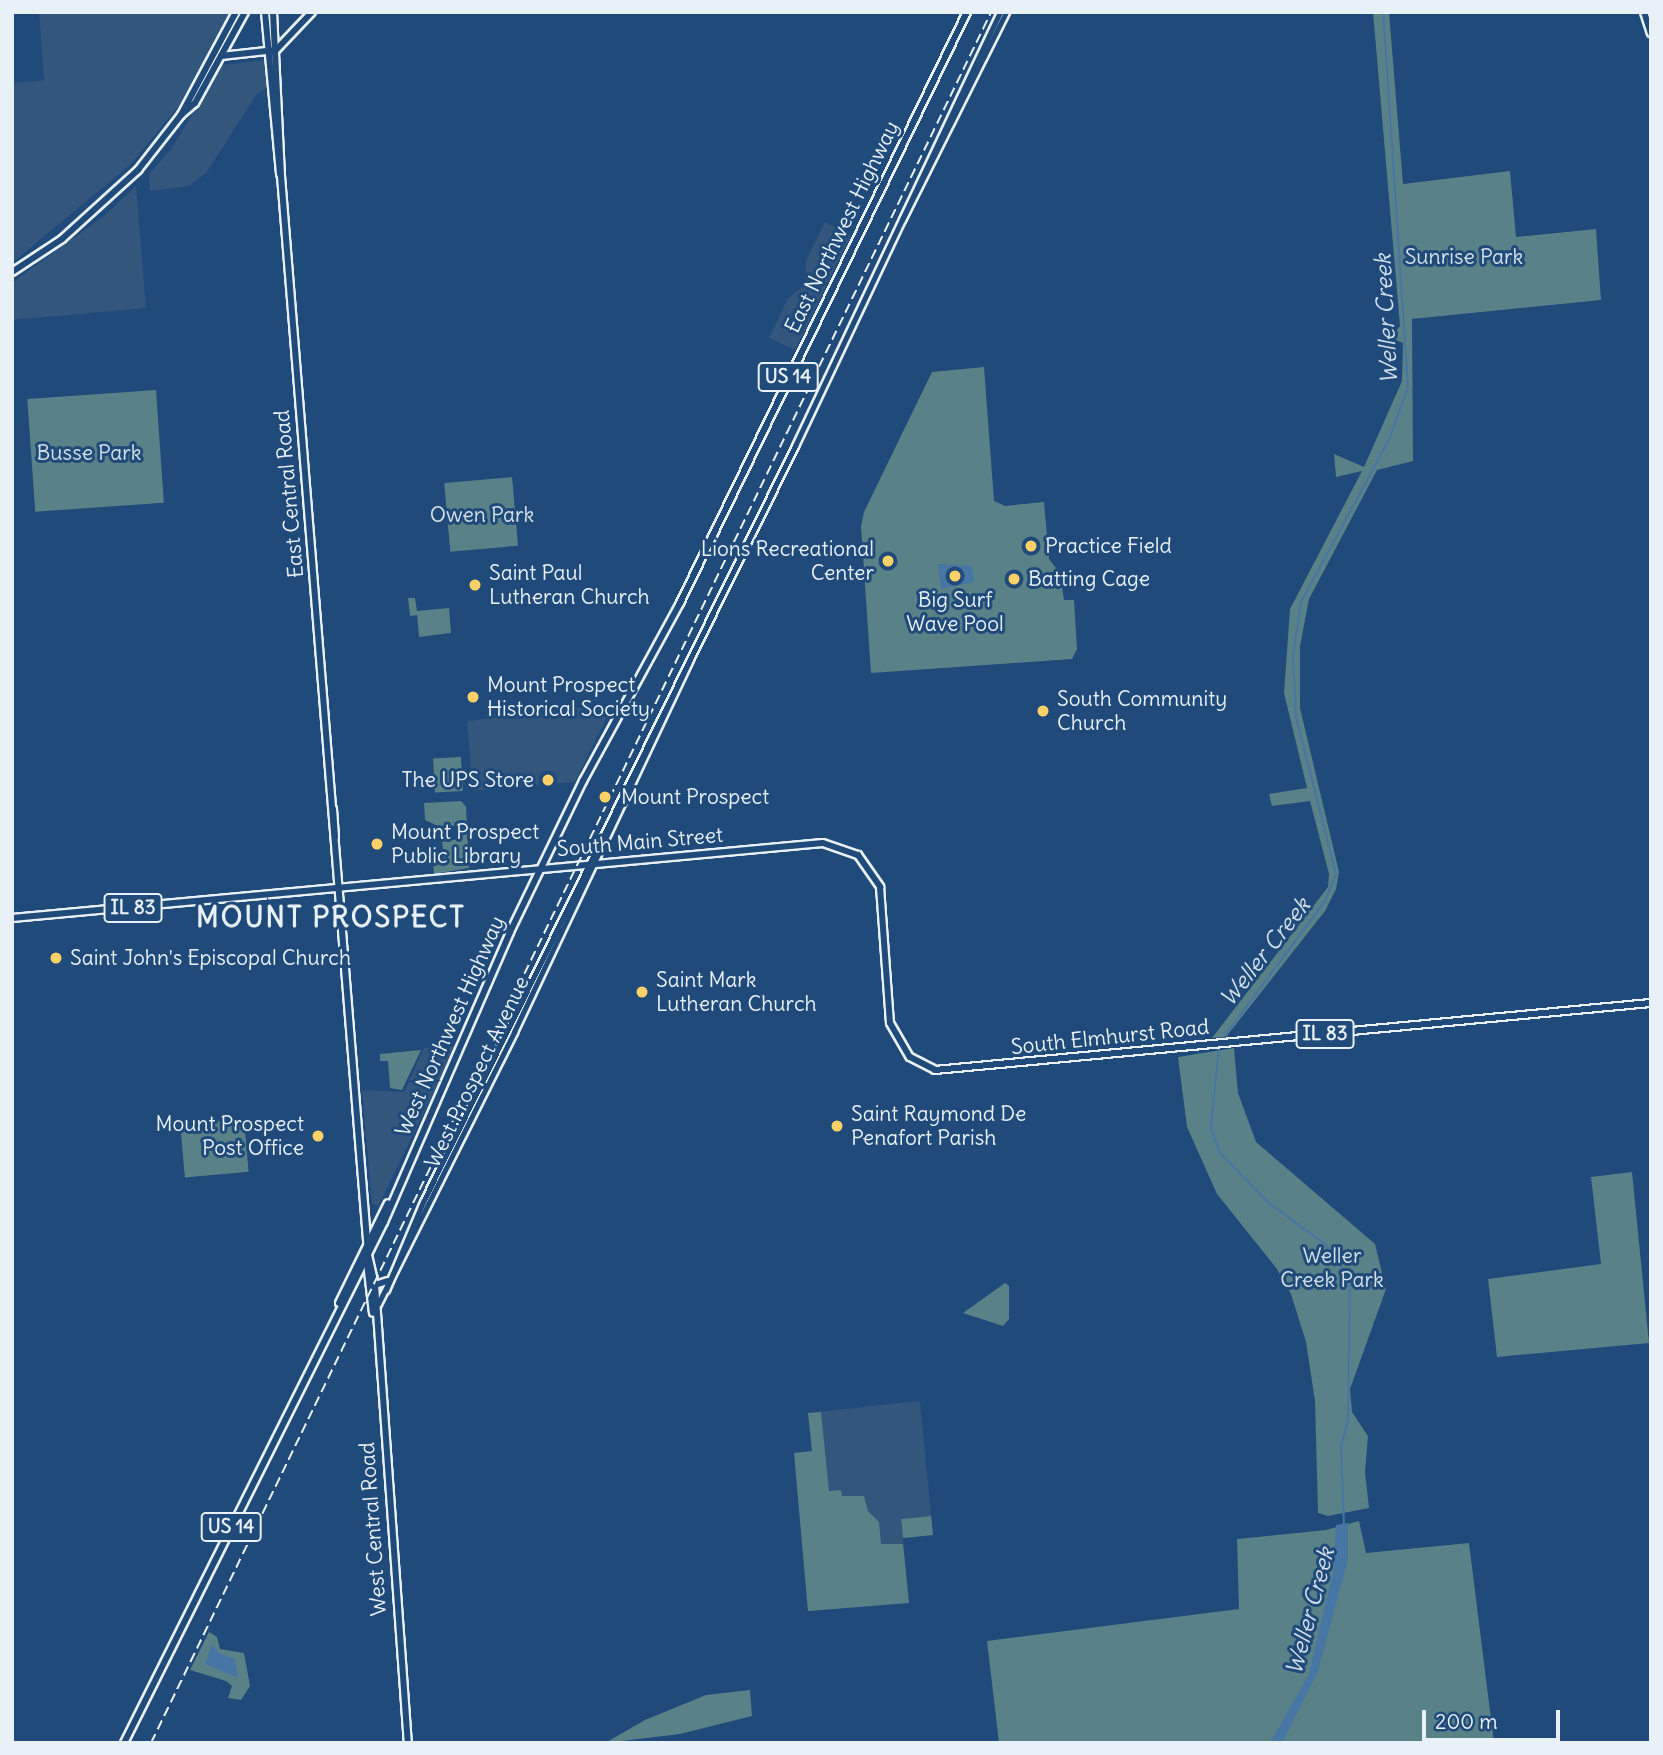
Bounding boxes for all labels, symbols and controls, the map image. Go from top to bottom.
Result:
street label: East Northwest Highway [780,117,904,337]
park label: Sunrise Park [1405,244,1523,270]
water label: Weller Creek [1369,253,1403,385]
road number: US 14 [756,362,820,392]
street label: East Central Road [269,409,309,579]
park label: Busse Park [37,440,141,466]
park label: Owen Park [430,502,534,528]
place label: Practice Field [1045,533,1172,559]
place label: Lions Recreational Center [701,536,874,586]
marker: Practice Field [1023,538,1039,554]
marker: Lions Recreational Center [880,553,896,569]
place label: Saint Paul Lutheran Church [489,560,650,610]
place label: Batting Cage [1028,566,1150,592]
marker: Big Surf Wave Pool [947,568,963,584]
marker: Batting Cage [1006,571,1022,587]
marker: Saint Paul Lutheran Church [467,577,483,593]
place label: Big Surf Wave Pool [906,587,1004,637]
place label: Mount Prospect Historical Society [487,672,650,722]
place label: South Community Church [1057,686,1227,736]
marker: Mount Prospect Historical Society [465,689,481,705]
marker: South Community Church [1035,703,1051,719]
place label: The UPS Store [401,767,534,793]
marker: The UPS Store [540,772,556,788]
place label: Mount Prospect [621,784,769,810]
marker: Mount Prospect [595,787,615,807]
place label: Mount Prospect Public Library [391,819,539,869]
street label: South Main Street [556,822,724,862]
marker: Mount Prospect Public Library [369,836,385,852]
water label: Weller Creek [1214,892,1316,1012]
road number: IL 83 [103,893,163,924]
district label: MOUNT PROSPECT [198,900,464,934]
street label: West Northwest Highway [390,912,510,1140]
place label: Saint John's Episcopal Church [70,945,351,971]
marker: Saint John's Episcopal Church [48,950,64,966]
place label: Saint Mark Lutheran Church [656,967,817,1017]
street label: West Prospect Avenue [420,972,534,1172]
marker: Saint Mark Lutheran Church [634,984,650,1000]
street label: South Elmhurst Road [1010,1014,1210,1060]
road number: IL 83 [1295,1018,1355,1050]
place label: Saint Raymond De Penafort Parish [851,1101,1026,1151]
place label: Mount Prospect Post Office [156,1111,304,1161]
marker: Saint Raymond De Penafort Parish [829,1118,845,1134]
marker: Mount Prospect Post Office [310,1128,326,1144]
park label: Weller Creek Park [1280,1243,1384,1293]
street label: West Central Road [354,1441,392,1617]
road number: US 14 [200,1512,262,1542]
water label: Weller Creek [1280,1545,1340,1677]
scale bar [1425,1696,1563,1740]
text: 200 m [1435,1708,1498,1735]

